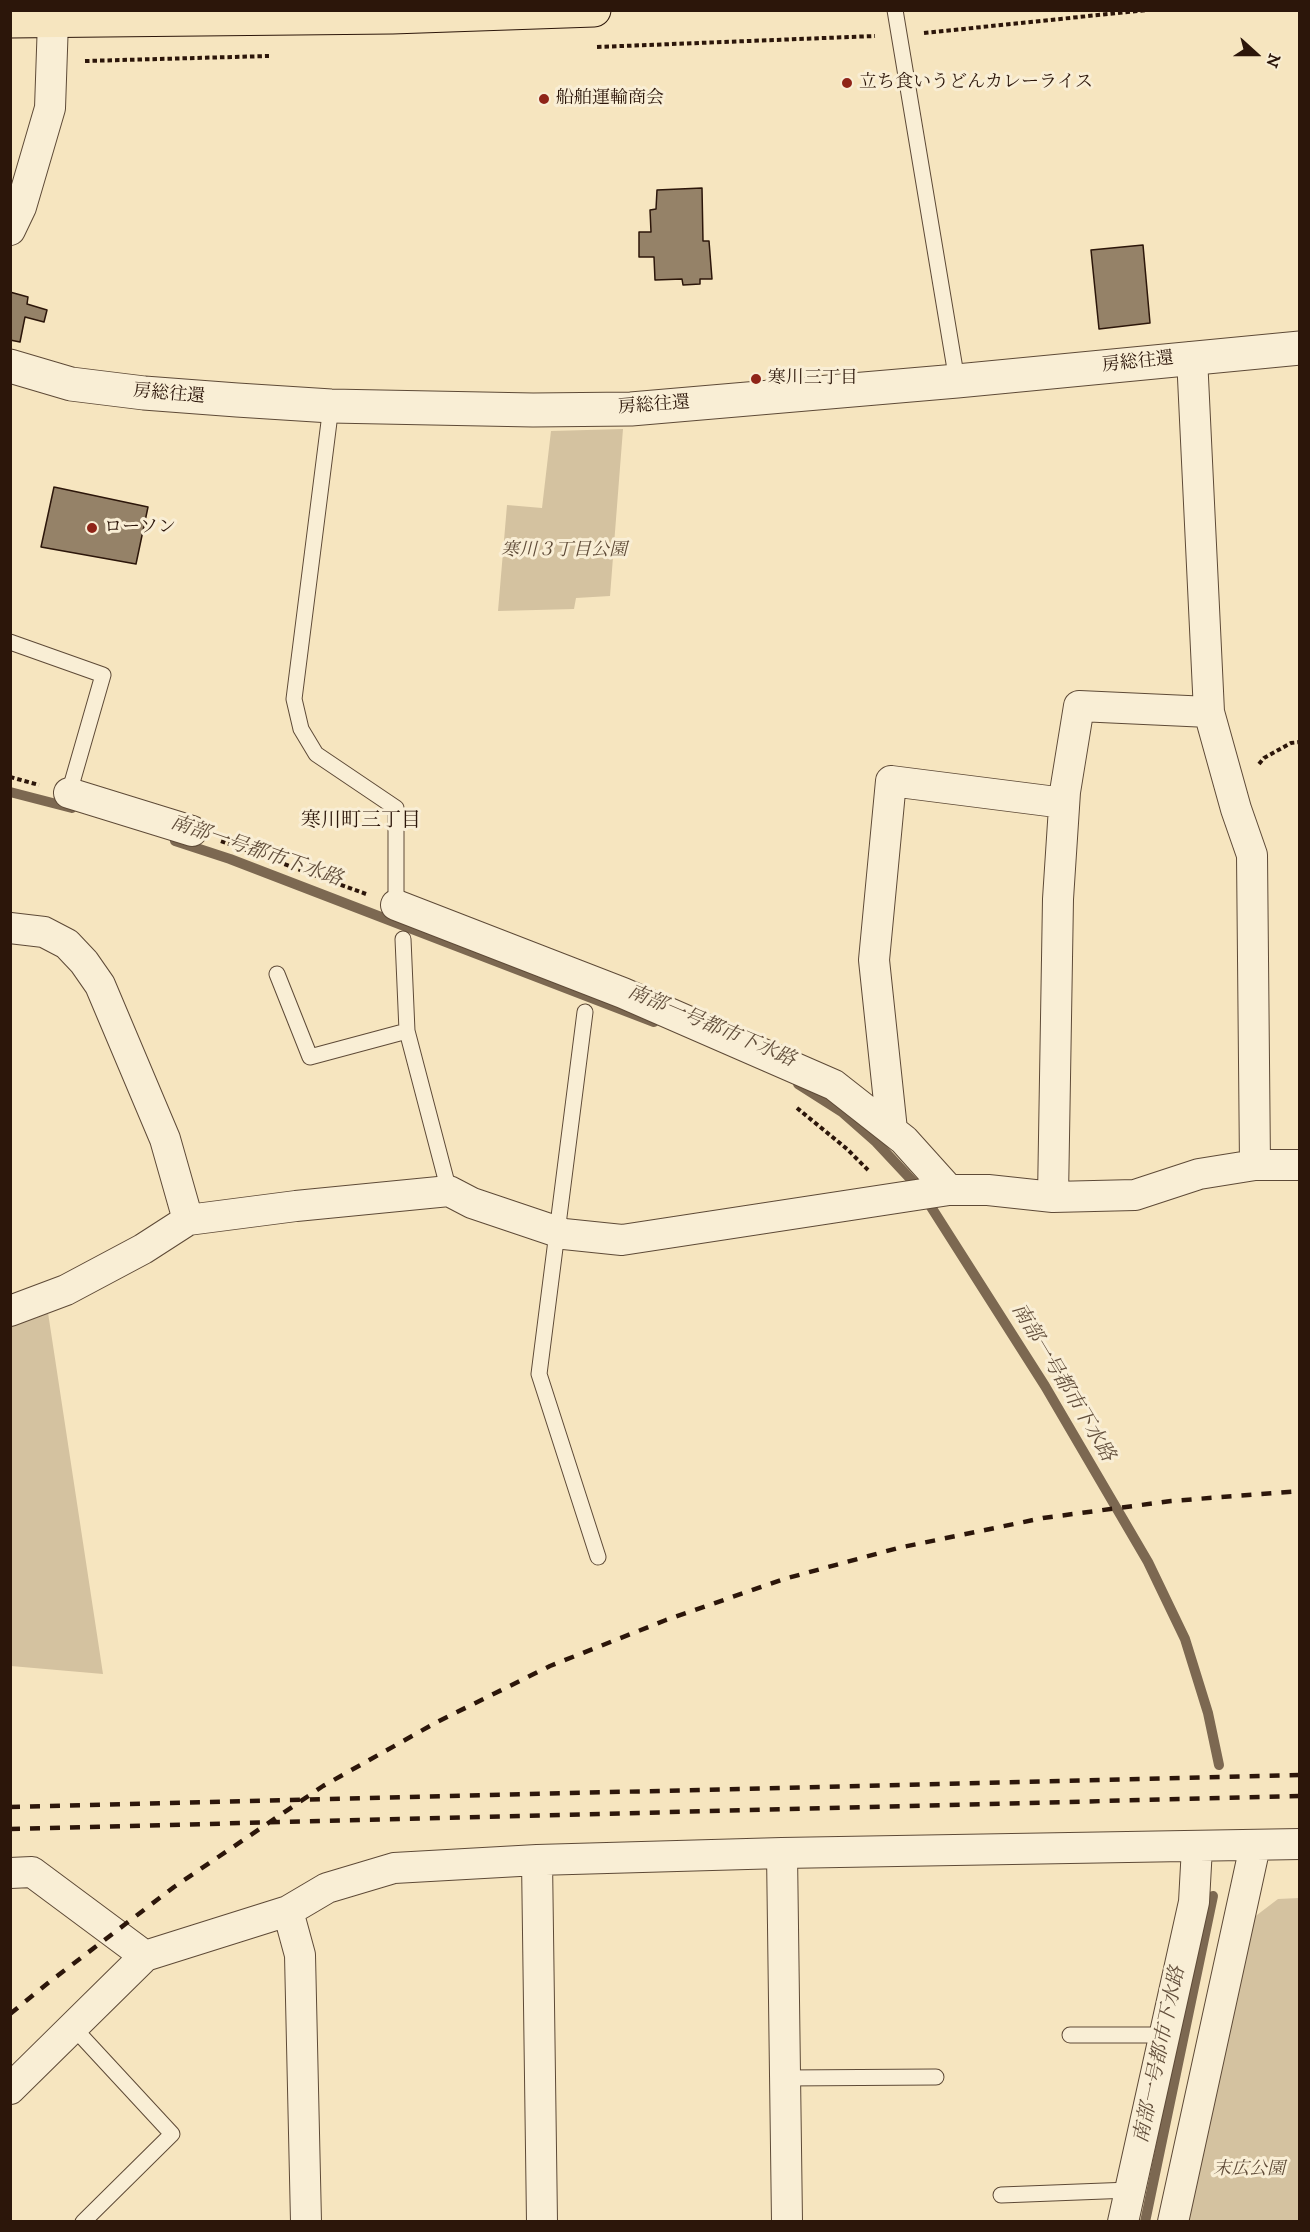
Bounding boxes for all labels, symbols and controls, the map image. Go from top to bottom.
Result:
north arrow [1226,24,1286,84]
text: N [1261,51,1284,70]
place label: 立ち食いうどんカレーライス [859,72,1093,94]
marker: 立ち食いうどんカレーライス [840,76,854,90]
place label: 船舶運輸商会 [556,88,664,110]
marker: 船舶運輸商会 [537,92,551,106]
street label: 房総往還 [1101,348,1175,378]
place label: 寒川三丁目 [768,368,858,390]
marker: 寒川三丁目 [749,372,763,386]
street label: 房総往還 [132,381,206,409]
street label: 房総往還 [617,393,691,419]
place label: ローソン [104,517,176,539]
marker: ローソン [85,521,99,535]
park label: 寒川３丁目公園 [501,540,627,562]
district label: 寒川町三丁目 [301,810,421,834]
water label: 南部一号都市下水路 [167,811,345,893]
water label: 南部一号都市下水路 [623,981,799,1073]
water label: 南部一号都市下水路 [1005,1300,1119,1466]
water label: 南部一号都市下水路 [1131,1964,1191,2146]
park label: 末広公園 [1213,2159,1285,2181]

